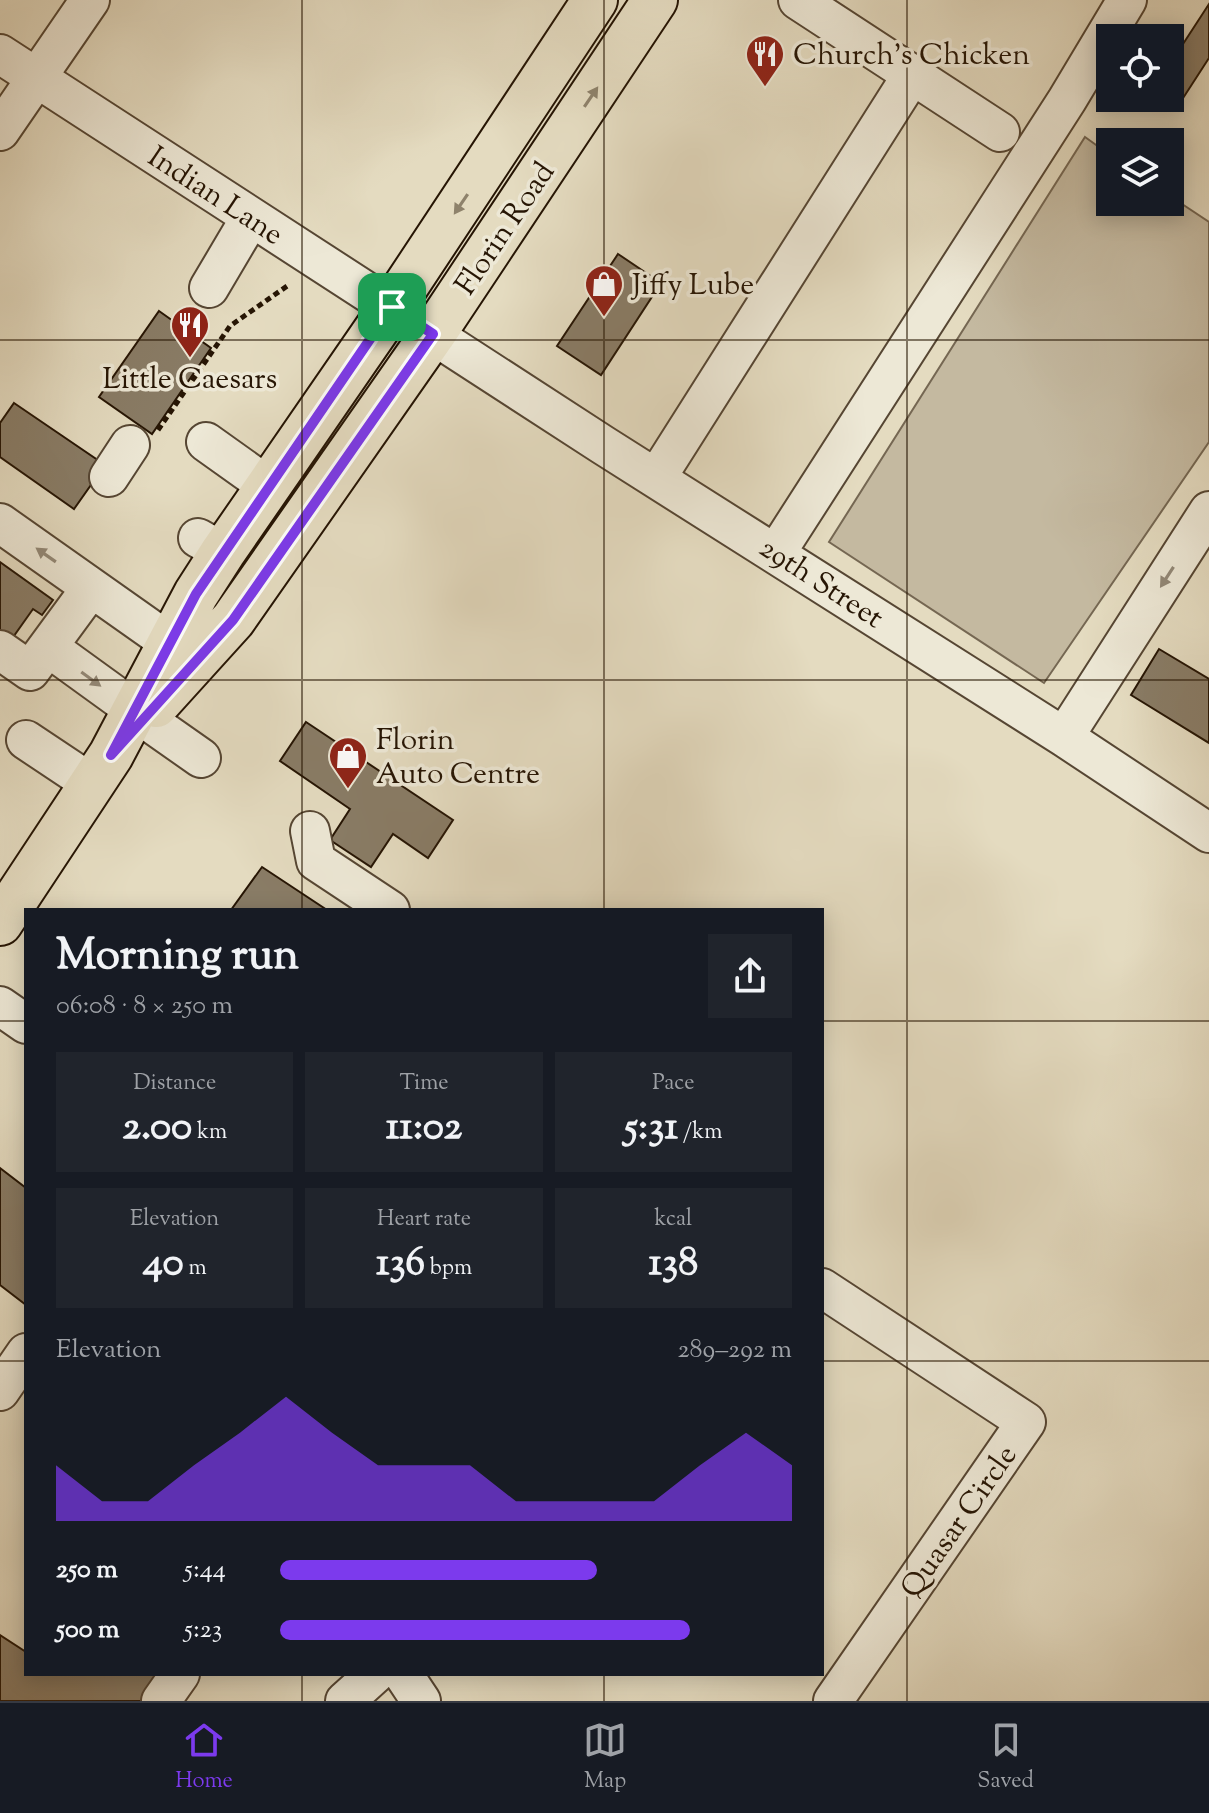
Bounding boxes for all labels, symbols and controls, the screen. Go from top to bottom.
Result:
map controls [1096,24,1184,216]
button: locate [1096,24,1184,112]
restaurant icon: Church's Chicken [744,33,786,88]
place label: Church's Chicken [793,35,1030,78]
one-way arrow [583,86,598,107]
button: layers [1096,128,1184,216]
street label: Indian Lane [138,137,291,257]
street label: Florin Road [446,154,567,305]
one-way arrow [453,193,468,214]
shop icon: Jiffy Lube [583,263,625,318]
place label: Jiffy Lube [630,265,754,308]
pin [358,273,426,341]
icon: arrive [370,285,414,329]
restaurant icon: Little Caesars [169,304,211,359]
place label: Little Caesars [103,359,277,402]
street label: 29th Street [750,528,891,640]
one-way arrow [35,548,56,564]
one-way arrow [1160,566,1174,588]
one-way arrow [81,670,102,686]
place label: Florin Auto Centre [376,720,540,797]
shop icon: Florin Auto Centre [327,735,369,790]
text: Morning run [56,926,299,989]
button: share [708,934,792,1018]
text: 06:08 · 8 × 250 m [56,988,233,1025]
text: Distance [133,1068,216,1100]
text: Time [400,1068,448,1100]
text: Pace [652,1068,694,1100]
text: 2.00 [122,1100,192,1157]
text: 11:02 [386,1100,462,1157]
text: 5:31 [624,1100,678,1157]
text: km [192,1117,227,1149]
text: /km [678,1117,722,1149]
text: Elevation [130,1204,219,1236]
text: Heart rate [377,1204,471,1236]
text: kcal [654,1204,692,1236]
text: 40 [143,1236,184,1293]
text: 136 [376,1236,425,1293]
text: 138 [648,1236,698,1293]
text: m [184,1253,207,1285]
text: bpm [425,1253,472,1285]
text: Elevation [56,1332,161,1369]
text: 289–292 m [677,1332,792,1369]
street label: Quasar Circle [891,1437,1029,1608]
text: 250 m [56,1552,118,1589]
text: 5:44 [184,1552,226,1589]
text: 500 m [56,1612,119,1649]
text: 5:23 [184,1612,222,1649]
tab: Home [175,1718,233,1798]
tab: Map [583,1718,627,1798]
tab: Saved [977,1718,1034,1798]

